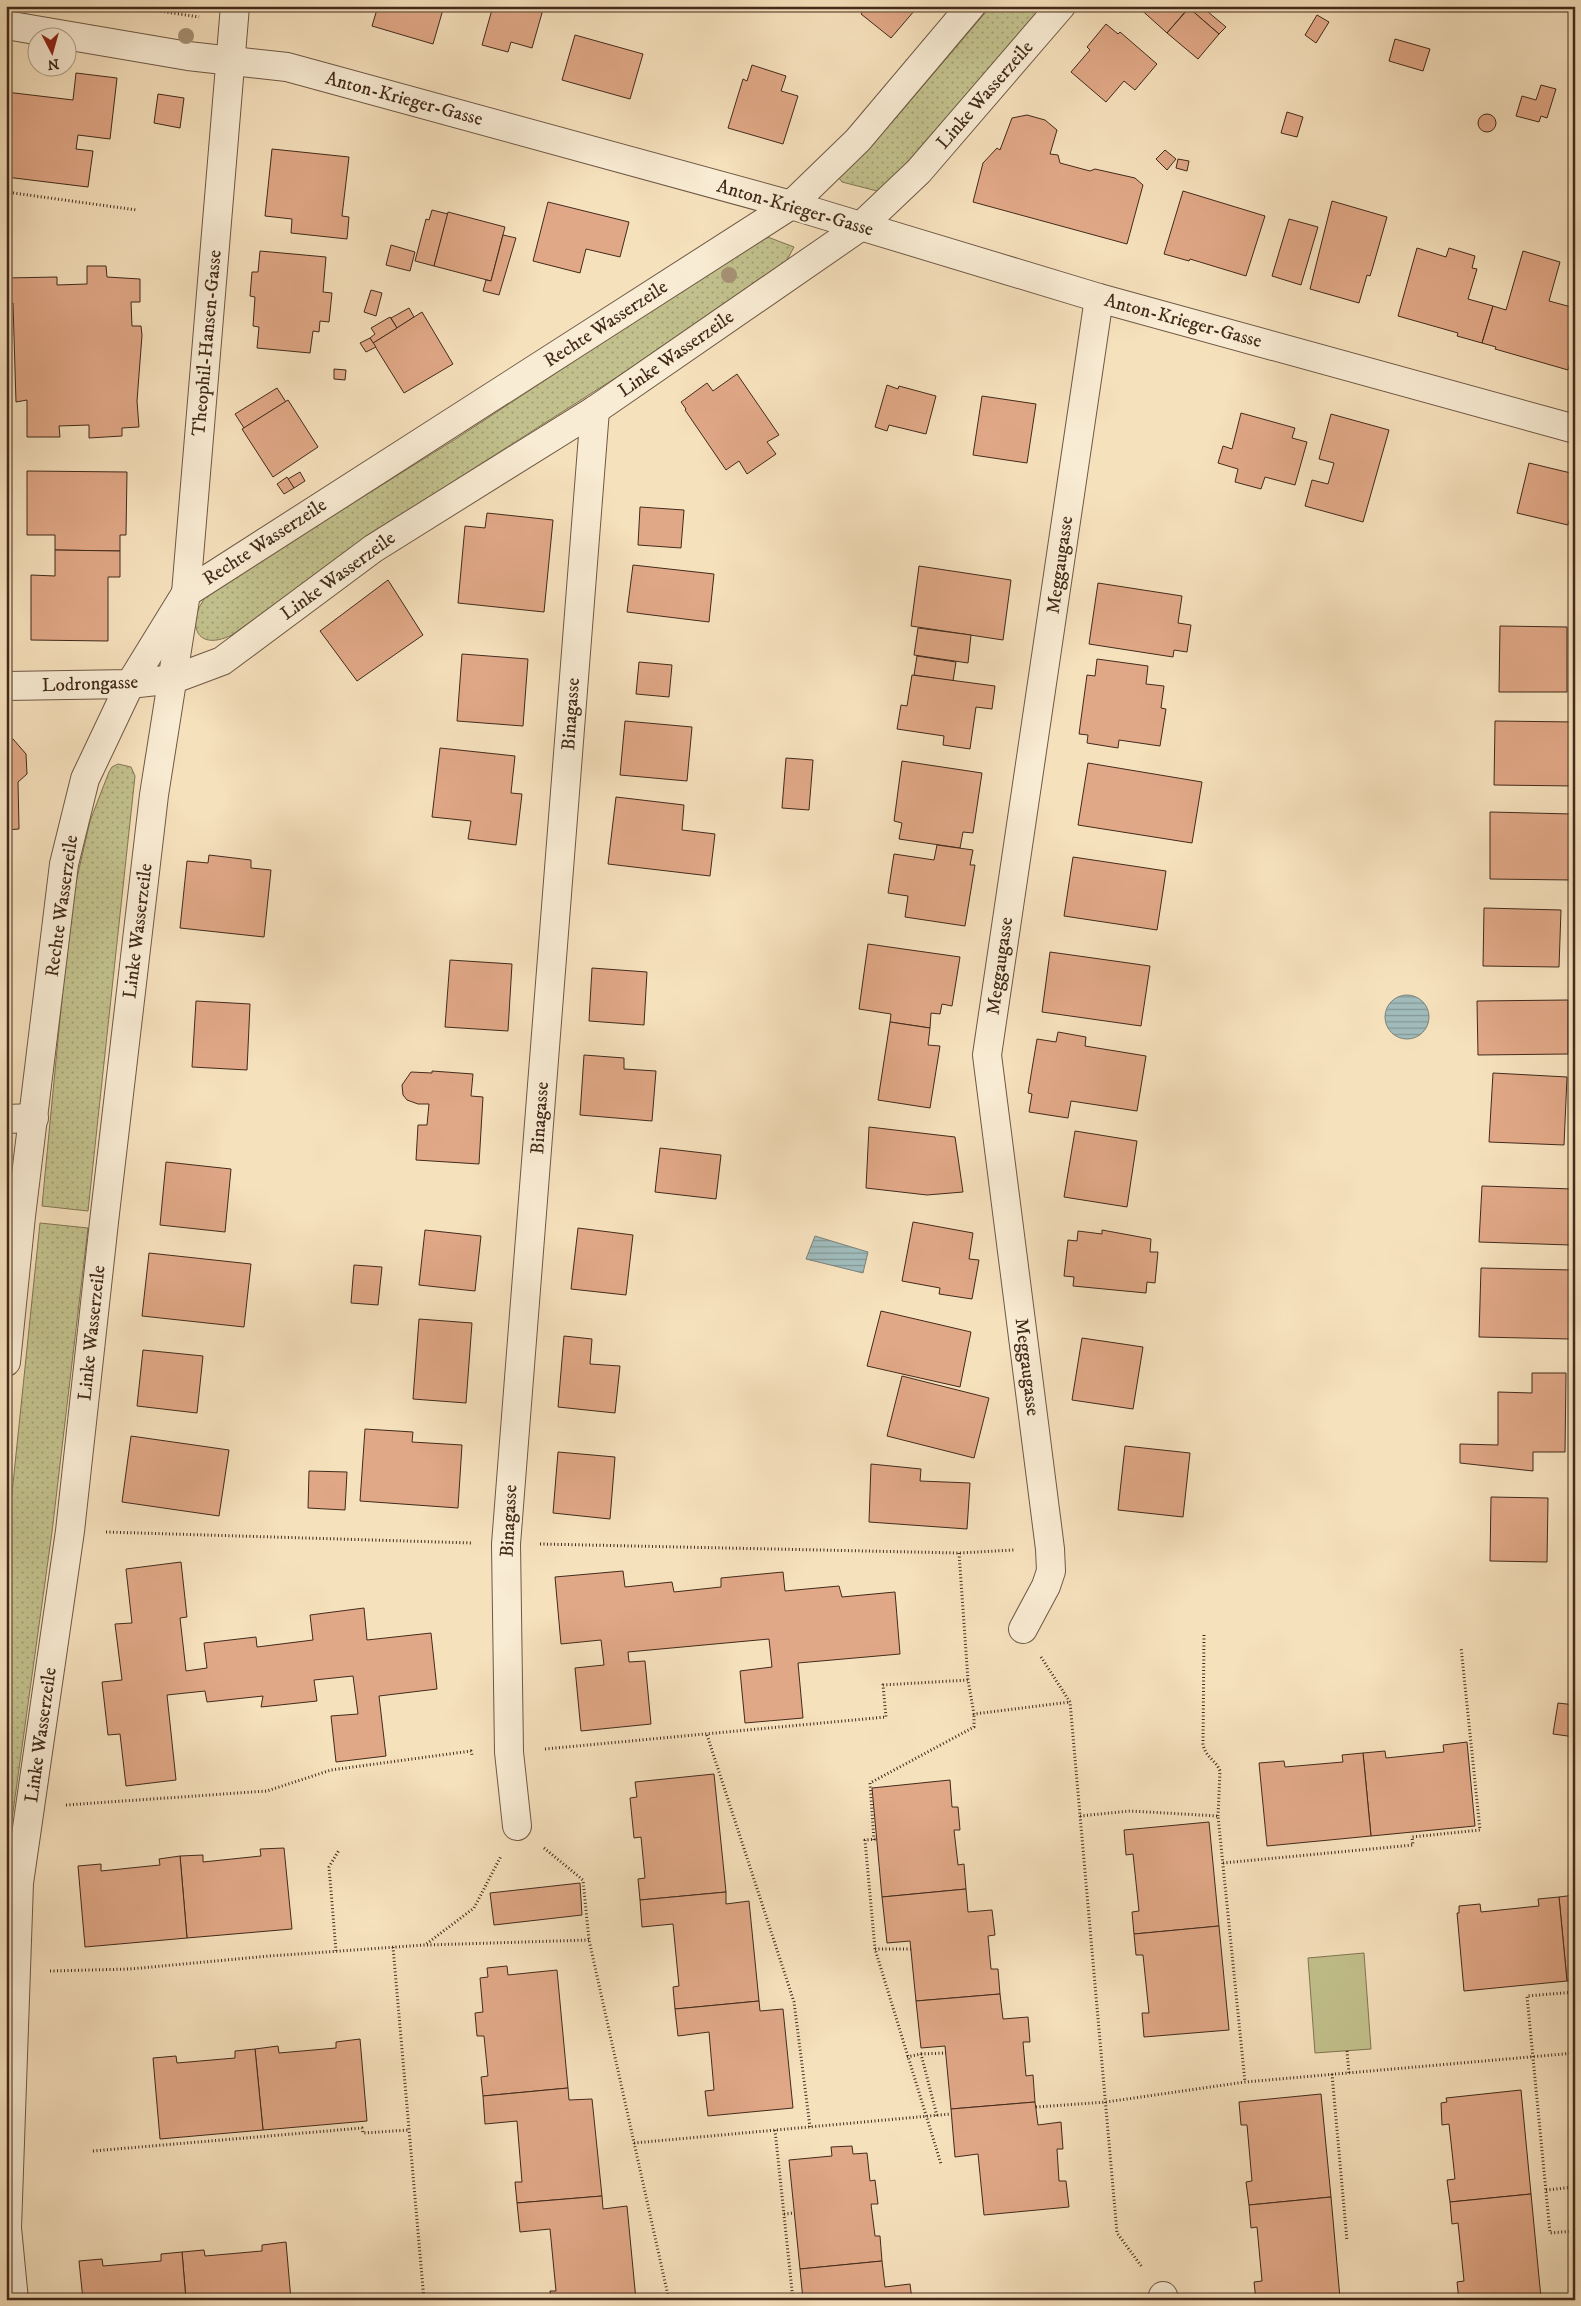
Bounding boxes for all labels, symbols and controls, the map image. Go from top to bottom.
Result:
north arrow [28,28,78,78]
street label: Linke Wasserzeile [932,36,1038,154]
text: N [46,54,60,74]
street label: Anton-Krieger-Gasse [323,67,485,131]
street label: Anton-Krieger-Gasse [714,175,876,241]
street label: Theophil-Hansen-Gasse [187,249,227,437]
street label: Rechte Wasserzeile [540,275,672,373]
street label: Anton-Krieger-Gasse [1102,289,1264,353]
street label: Linke Wasserzeile [614,305,738,402]
street label: Rechte Wasserzeile [199,493,331,591]
street label: Meggaugasse [1042,514,1078,615]
street label: Linke Wasserzeile [276,527,400,625]
street label: Lodrongasse [41,671,139,697]
street label: Binagasse [557,677,585,751]
street label: Rechte Wasserzeile [41,833,83,978]
street label: Linke Wasserzeile [118,862,158,1000]
street label: Meggaugasse [982,915,1018,1016]
street label: Binagasse [526,1081,554,1155]
street label: Linke Wasserzeile [73,1264,111,1402]
street label: Meggaugasse [1010,1317,1044,1417]
street label: Binagasse [496,1484,522,1558]
street label: Linke Wasserzeile [20,1666,62,1804]

